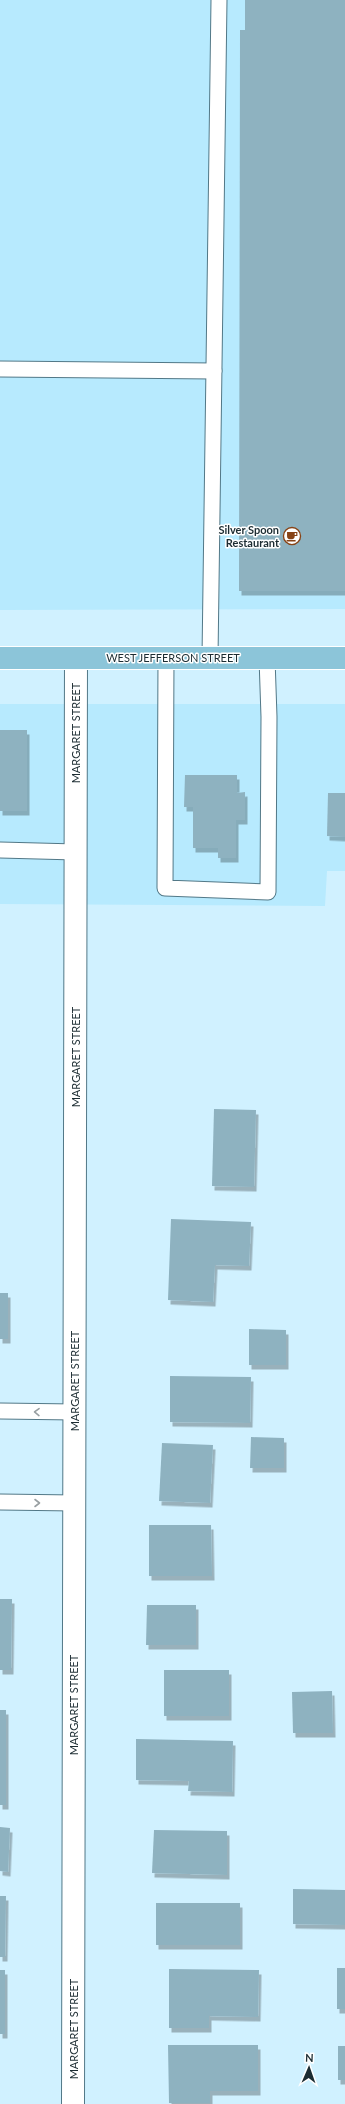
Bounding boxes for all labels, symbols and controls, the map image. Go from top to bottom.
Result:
place label: Silver Spoon Restaurant [218,523,280,549]
cafe icon: Silver Spoon Restaurant [282,526,302,546]
street label: WEST JEFFERSON STREET [106,651,240,664]
street label: MARGARET STREET [69,682,82,783]
street label: MARGARET STREET [69,1006,82,1107]
street label: MARGARET STREET [68,1330,81,1431]
one-way arrow [34,1408,40,1416]
one-way arrow [34,1499,40,1507]
street label: MARGARET STREET [67,1654,80,1755]
street label: MARGARET STREET [67,1978,80,2079]
north arrow [289,2048,329,2088]
text: N [305,2051,314,2064]

